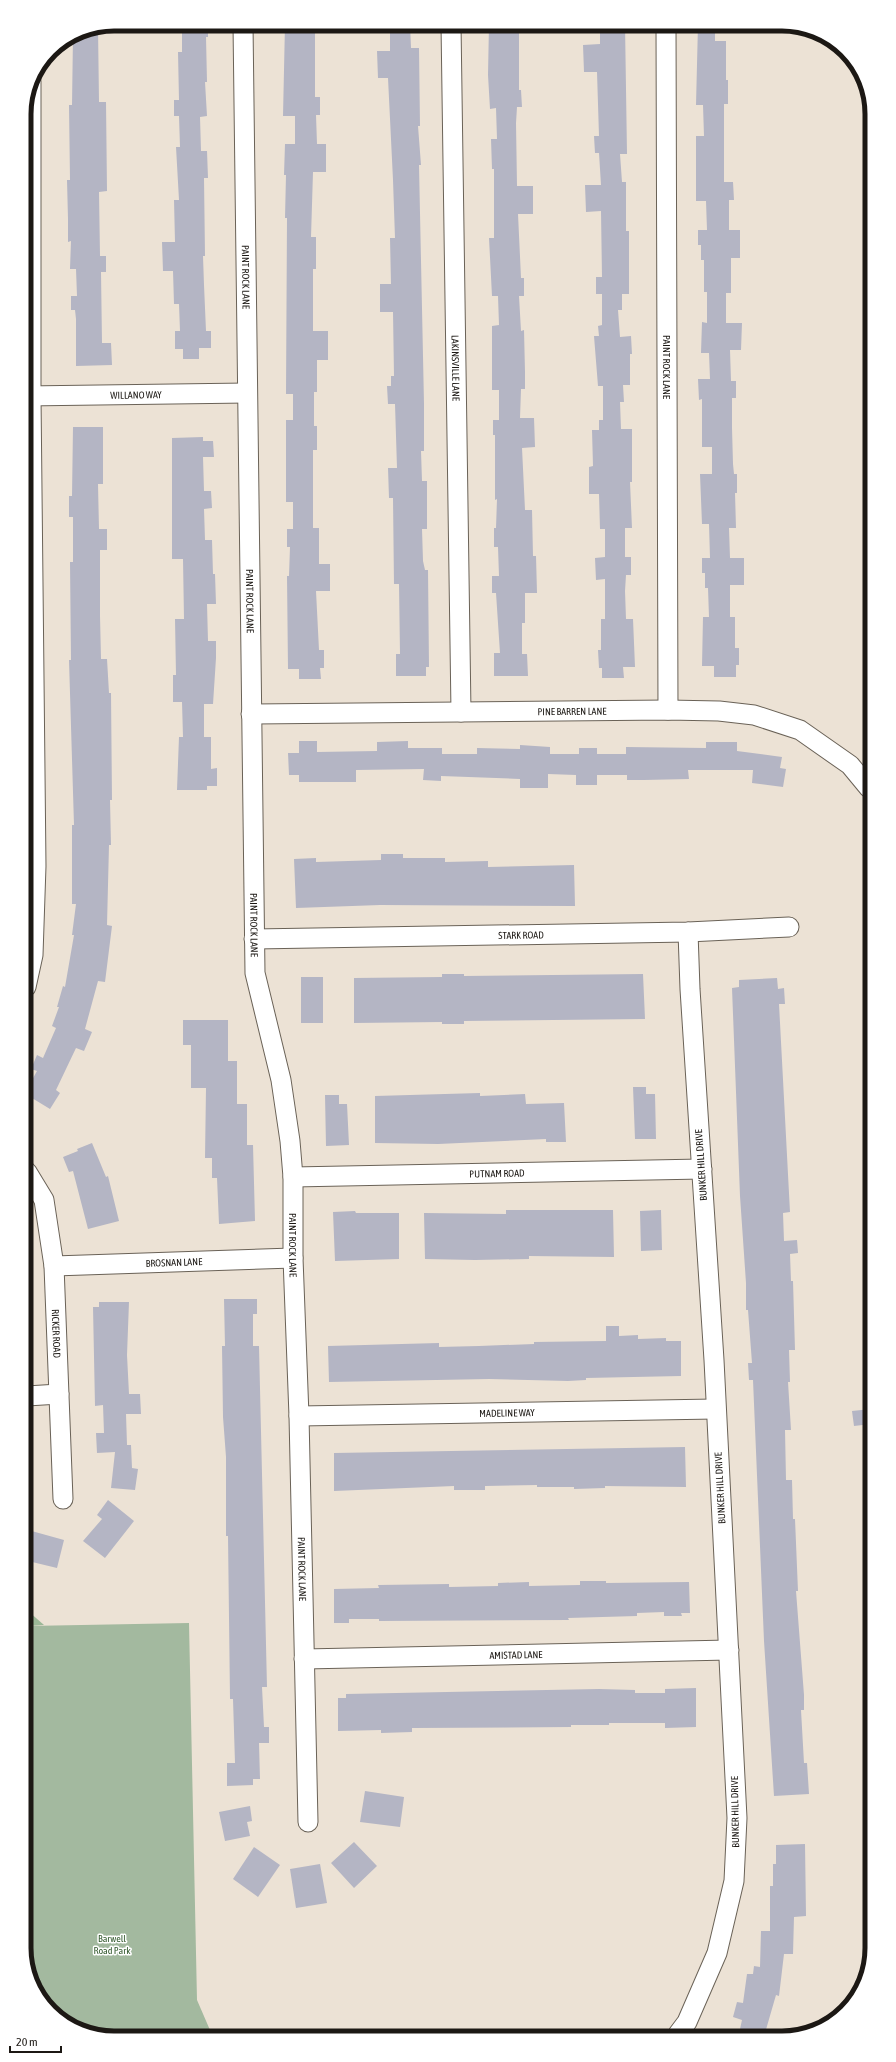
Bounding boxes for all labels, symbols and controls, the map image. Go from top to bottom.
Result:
street label: PAINT ROCK LANE [240,245,252,310]
street label: LAKINSVILLE LANE [450,335,462,402]
street label: PAINT ROCK LANE [661,335,673,400]
street label: WILLANO WAY [110,389,162,400]
street label: PAINT ROCK LANE [244,569,256,634]
street label: PINE BARREN LANE [537,705,607,717]
street label: PAINT ROCK LANE [248,893,260,958]
street label: STARK ROAD [498,929,544,941]
street label: BUNKER HILL DRIVE [693,1128,709,1201]
street label: PUTNAM ROAD [469,1167,525,1179]
street label: PAINT ROCK LANE [288,1213,299,1278]
street label: BROSNAN LANE [145,1256,203,1268]
street label: RICKER ROAD [50,1309,63,1358]
street label: MADELINE WAY [479,1407,535,1418]
street label: BUNKER HILL DRIVE [713,1451,727,1524]
street label: PAINT ROCK LANE [296,1537,309,1602]
street label: AMISTAD LANE [489,1648,543,1661]
street label: BUNKER HILL DRIVE [729,1775,741,1848]
park label: Barwell Road Park [93,1933,131,1956]
scale bar [10,2028,61,2054]
text: 20 m [16,2035,38,2049]

